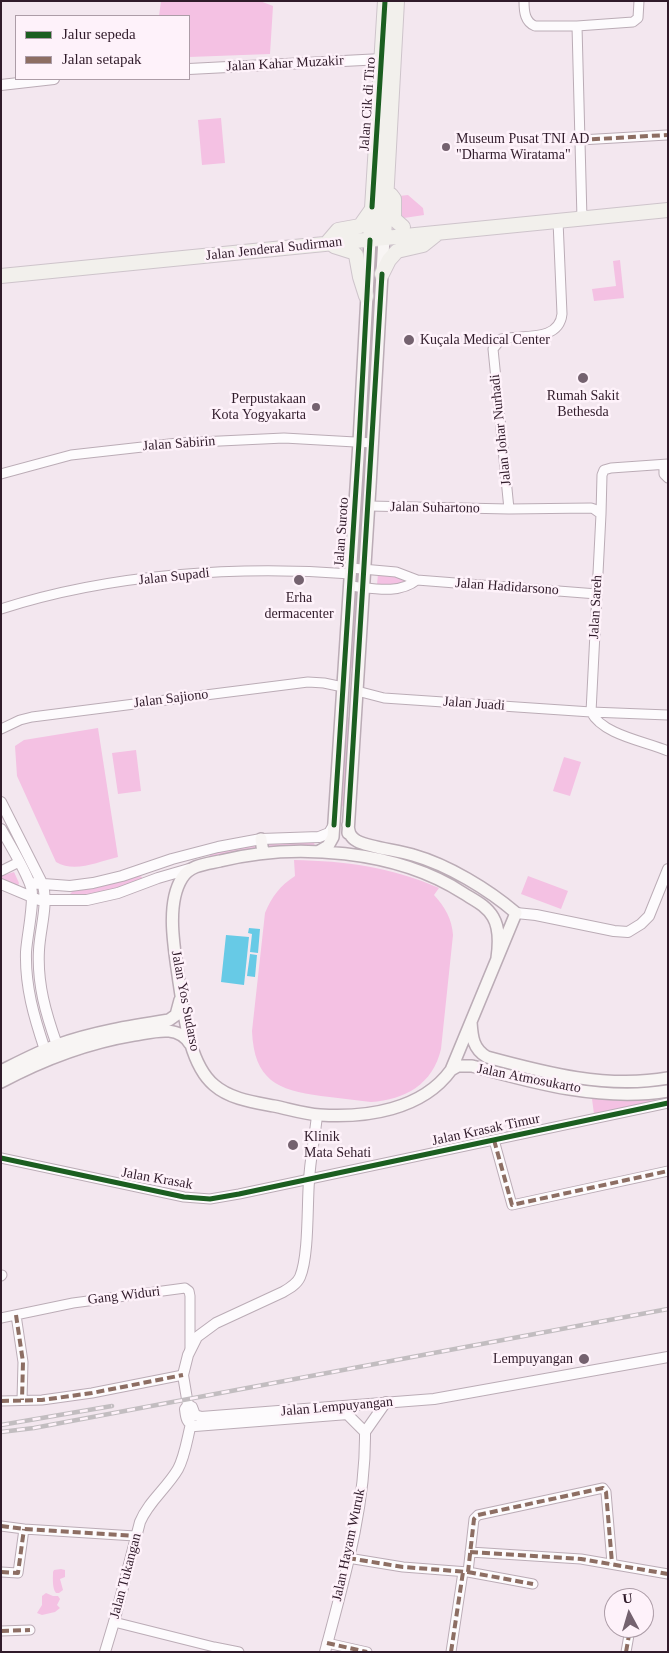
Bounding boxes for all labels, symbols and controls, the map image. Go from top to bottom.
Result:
legend [15,15,190,80]
text: Jalur sepeda [62,26,136,42]
text: Jalan setapak [62,51,142,67]
street label: Jalan Cik di Tiro [356,51,380,157]
street label: Jalan Kahar Muzakir [219,52,351,76]
place label: Museum Pusat TNI AD "Dharma Wiratama" [456,131,599,164]
marker: Museum Pusat TNI AD "Dharma Wiratama" [440,141,452,153]
street label: Jalan Jenderal Sudirman [192,232,356,266]
place label: Kuçala Medical Center [420,332,564,348]
marker: Kuçala Medical Center [402,333,416,347]
street label: Jalan Johar Nurhadi [486,363,516,497]
marker: Rumah Sakit Bethesda [576,371,590,385]
place label: Rumah Sakit Bethesda [542,388,624,421]
place label: Perpustakaan Kota Yogyakarta [201,391,306,424]
marker: Perpustakaan Kota Yogyakarta [310,401,322,413]
street label: Jalan Sabirin [136,433,222,455]
street label: Jalan Suroto [331,490,353,574]
street label: Jalan Suhartono [381,499,489,517]
street label: Jalan Supadi [131,564,217,590]
street label: Jalan Sareh [586,568,606,646]
marker: Erha dermacenter [292,573,306,587]
street label: Jalan Hadidarsono [445,574,569,600]
place label: Erha dermacenter [257,590,341,622]
street label: Jalan Sajiono [126,685,216,713]
street label: Jalan Juadi [436,693,512,715]
street label: Jalan Yos Sudarso [166,942,204,1060]
street label: Jalan Atmosukarto [467,1059,591,1099]
street label: Jalan Krasak Timur [423,1109,549,1151]
place label: Klinik Mata Sehati [304,1129,380,1162]
marker: Klinik Mata Sehati [286,1138,300,1152]
street label: Jalan Krasak [115,1164,199,1194]
street label: Gang Widuri [83,1283,165,1309]
place label: Lempuyangan [480,1351,573,1367]
marker: Lempuyangan [577,1352,591,1366]
street label: Jalan Lempuyangan [271,1393,403,1421]
street label: Jalan Hayam Wuruk [327,1480,371,1610]
street label: Jalan Tukangan [105,1524,147,1628]
north arrow [604,1588,654,1638]
text: U [622,1591,633,1607]

